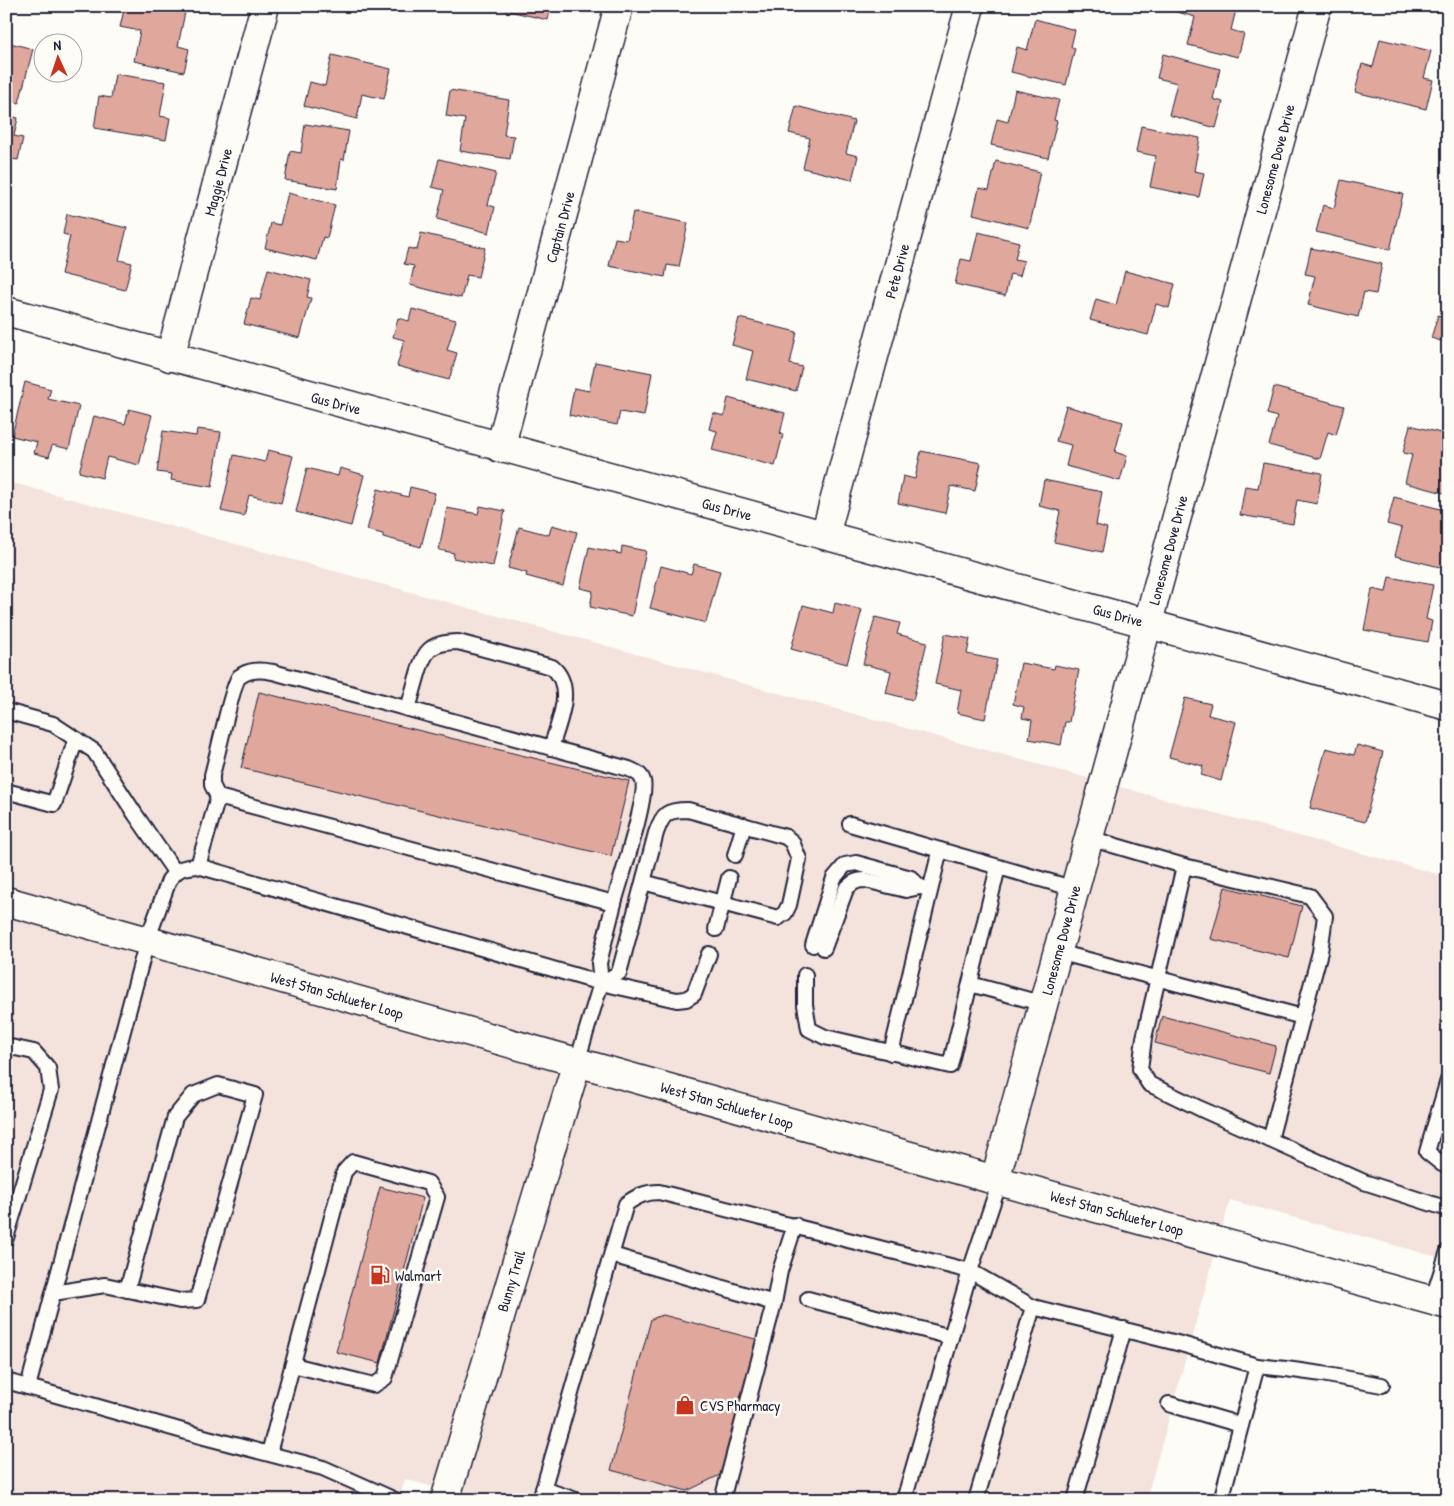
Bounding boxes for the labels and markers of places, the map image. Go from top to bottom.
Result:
fuel station icon: Walmart [369,1264,391,1286]
place label: Walmart [395,1265,442,1286]
shop icon: CVS Pharmacy [674,1394,696,1416]
place label: CVS Pharmacy [700,1395,780,1416]

